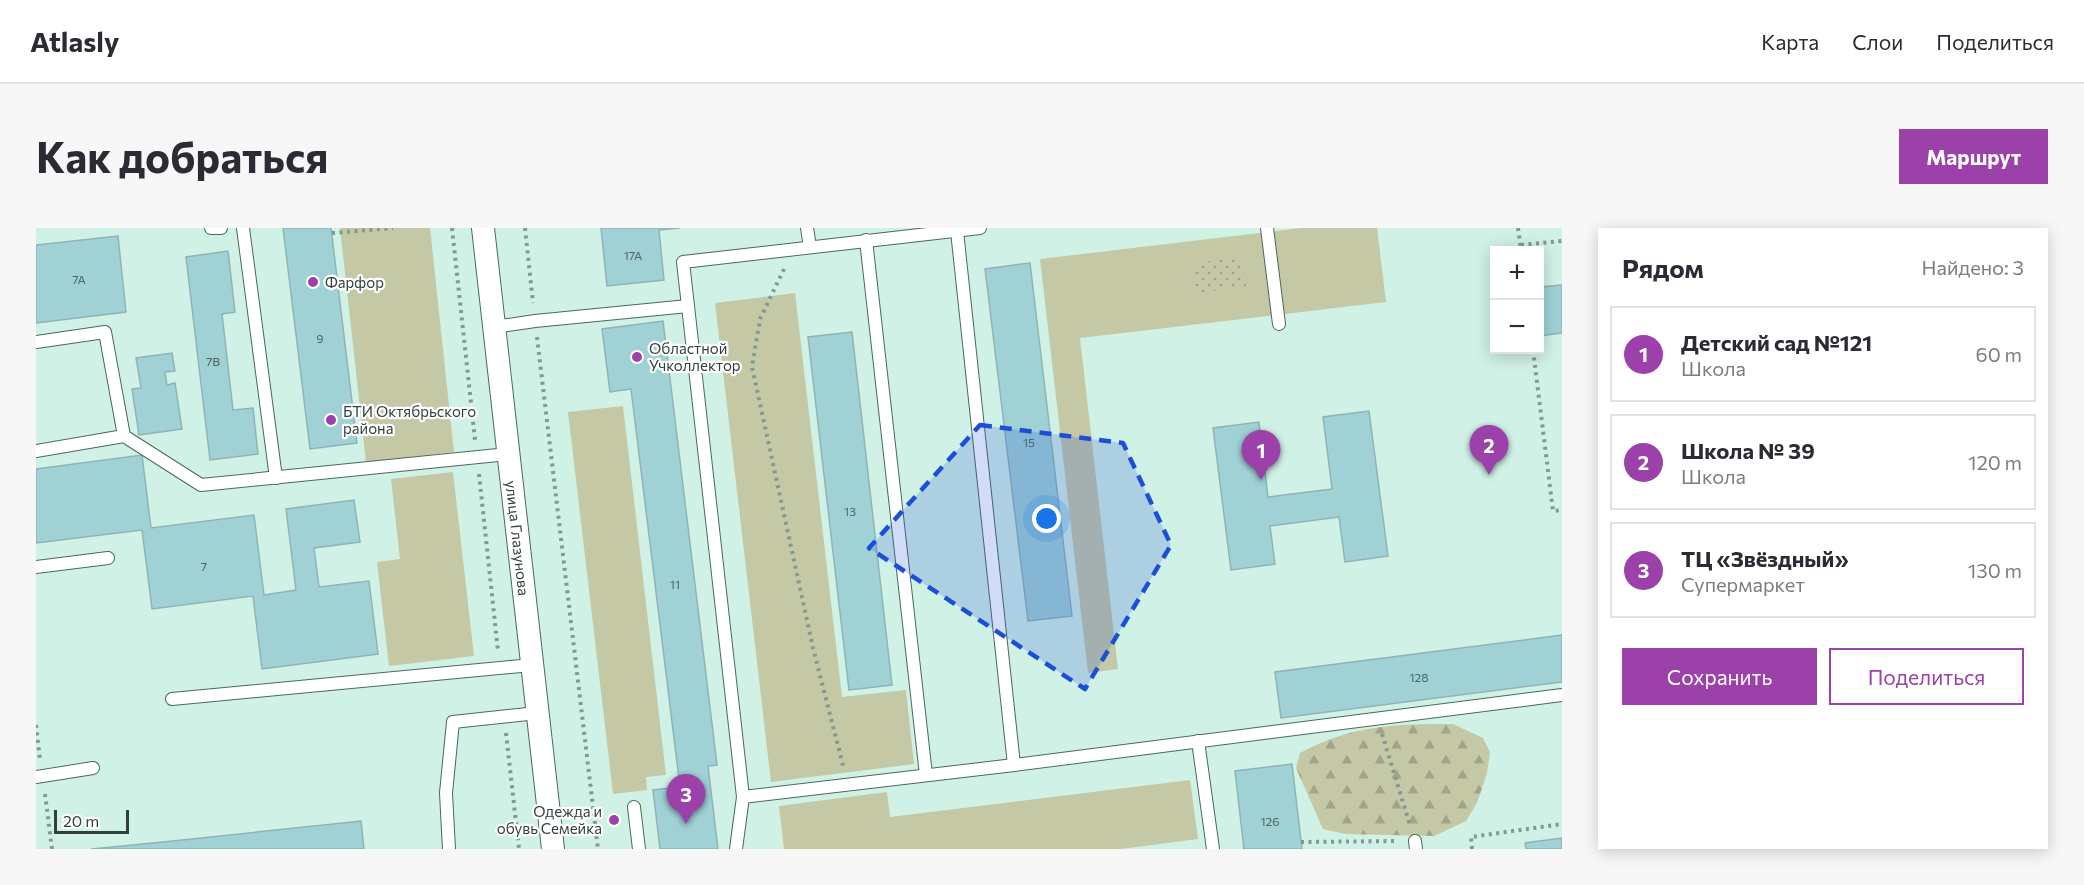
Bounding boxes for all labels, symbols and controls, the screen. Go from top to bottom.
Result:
text: Atlasly [30,24,119,58]
text: Карта [1761,29,1819,54]
text: Слои [1852,29,1903,54]
text: Поделиться [1936,29,2054,54]
button: Маршрут [1899,129,2048,184]
text: Как добраться [36,130,328,182]
map controls [1490,246,1544,354]
button: + [1490,246,1544,300]
house number: 17А [624,248,642,262]
text: Рядом [1622,252,1704,283]
text: Найдено: 3 [1922,255,2024,279]
house number: 7А [72,272,86,286]
place label: Фарфор [325,273,384,291]
marker: Фарфор [306,275,320,289]
button: − [1490,300,1544,354]
text: Детский сад №121 [1681,329,1872,356]
house number: 9 [316,331,324,345]
place label: Областной Учколлектор [649,339,741,374]
text: 1 [1639,342,1648,366]
text: 60 m [1976,342,2022,366]
marker: Областной Учколлектор [630,350,644,364]
house number: 7В [206,354,220,368]
text: Школа [1681,356,1746,380]
place label: БТИ Октябрьского района [343,402,476,437]
marker: БТИ Октябрьского района [324,413,338,427]
pin: 2 [1470,426,1508,475]
pin: 1 [1242,430,1280,480]
house number: 15 [1023,435,1035,449]
text: Школа № 39 [1681,437,1815,464]
text: 2 [1638,450,1649,474]
text: 120 m [1968,450,2022,474]
text: Школа [1681,464,1746,488]
street label: улица Глазунова [503,480,533,597]
house number: 13 [844,504,856,518]
your location [1032,504,1061,533]
text: ТЦ «Звёздный» [1681,545,1849,572]
text: 3 [1638,558,1649,582]
text: 130 m [1968,558,2022,582]
house number: 7 [201,559,207,573]
text: Супермаркет [1681,572,1805,596]
house number: 11 [670,577,680,591]
button: Сохранить [1622,648,1817,705]
button: Поделиться [1829,648,2024,705]
house number: 128 [1409,670,1429,684]
pin: 3 [666,774,706,824]
place label: Одежда и обувь Семейка [497,802,602,837]
scale bar [54,807,129,834]
text: 20 m [63,811,99,830]
marker: Одежда и обувь Семейка [607,813,621,827]
house number: 126 [1260,814,1280,828]

